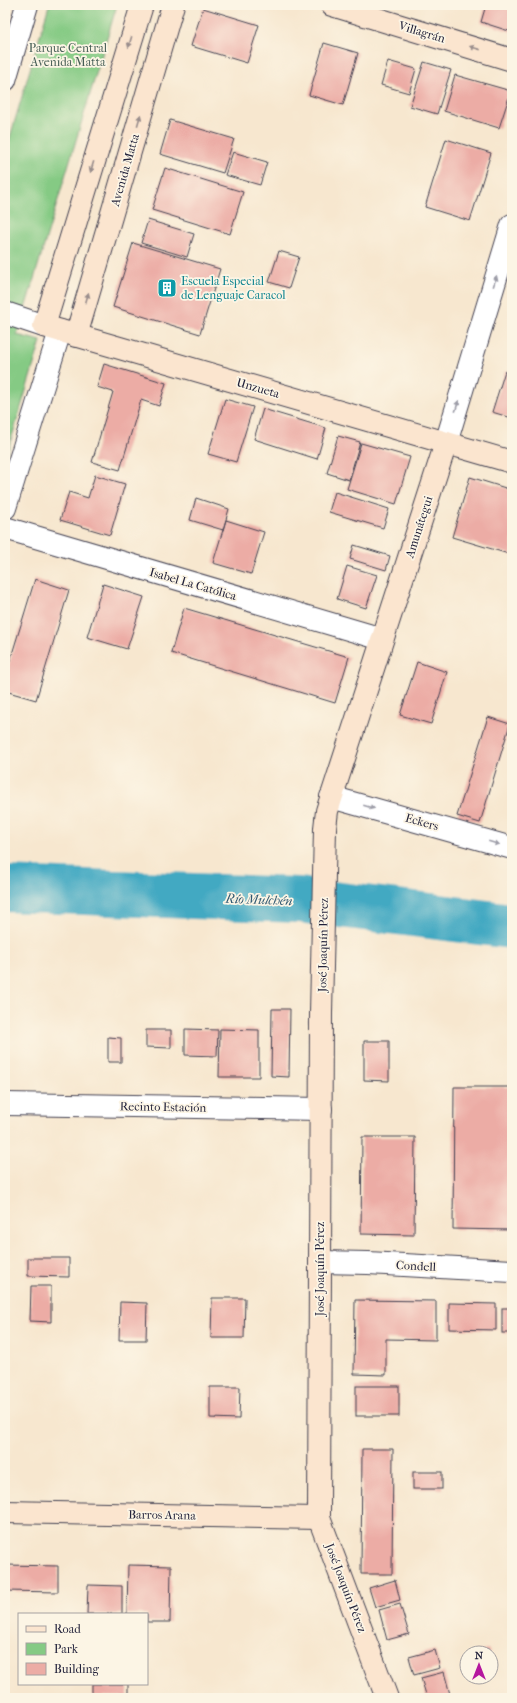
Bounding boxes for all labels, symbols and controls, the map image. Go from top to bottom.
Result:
street label: Villagrán [396,18,447,46]
one-way arrow [127,37,133,49]
park label: Parque Central Avenida Matta [29,41,108,69]
one-way arrow [468,45,480,51]
one-way arrow [136,113,142,125]
street label: Avenida Matta [108,132,142,209]
one-way arrow [89,161,95,173]
place label: Escuela Especial de Lenguaje Caracol [181,274,286,302]
one-way arrow [492,275,498,287]
building icon: Escuela Especial de Lenguaje Caracol [156,277,178,299]
one-way arrow [84,292,90,304]
street label: Unzueta [235,375,282,401]
one-way arrow [454,399,460,411]
street label: Amunátegui [402,494,436,561]
street label: Isabel La Católica [148,565,238,603]
one-way arrow [363,804,375,810]
street label: Eckers [404,811,441,834]
one-way arrow [488,840,500,846]
water label: Río Mulchén [224,891,293,908]
street label: José Joaquín Pérez [315,897,331,993]
street label: Recinto Estación [120,1099,206,1115]
street label: José Joaquín Pérez [313,1221,327,1317]
street label: Condell [396,1258,437,1274]
street label: Barros Arana [128,1507,196,1523]
street label: José Joaquín Pérez [322,1540,370,1635]
legend [18,1613,148,1685]
text: Road [54,1622,81,1636]
text: Park [54,1642,79,1656]
north arrow [459,1645,499,1685]
text: N [475,1649,484,1662]
text: Building [54,1662,99,1676]

